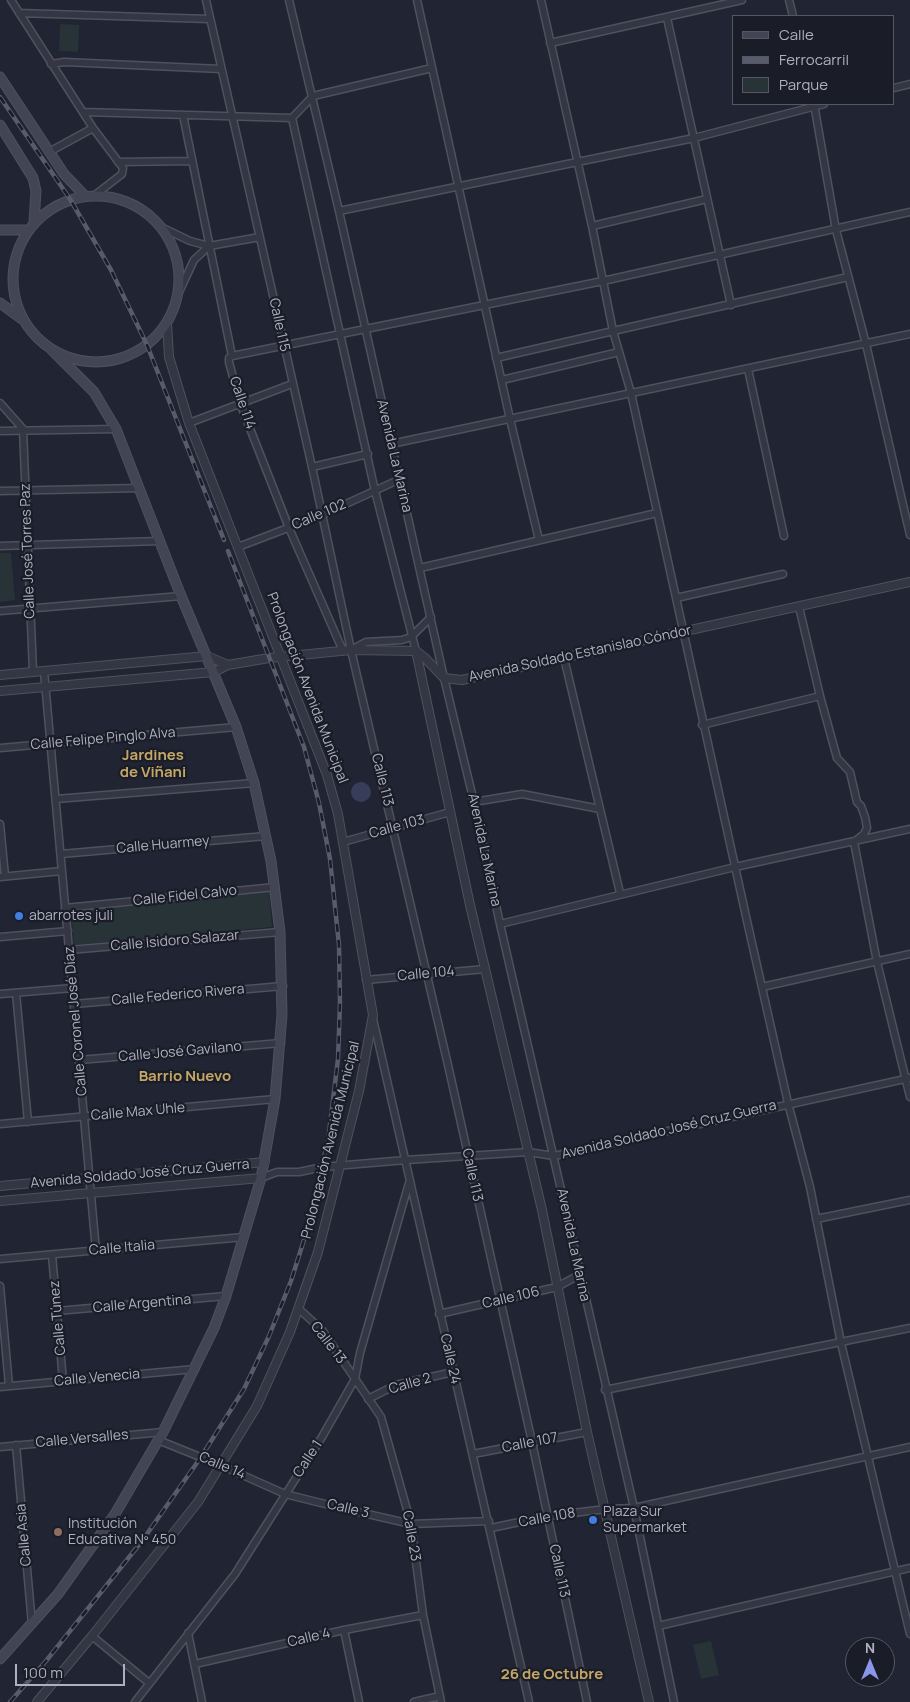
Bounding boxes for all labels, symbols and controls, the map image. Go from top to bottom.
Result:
legend [732,15,895,105]
text: Calle [779,24,814,45]
text: Ferrocarril [779,49,849,70]
text: Parque [779,74,828,95]
street label: Calle 115 [265,297,293,353]
street label: Calle 114 [225,375,259,431]
street label: Avenida La Marina [373,398,415,514]
street label: Calle José Torres Paz [17,483,39,619]
street label: Calle 102 [289,496,349,534]
street label: Prolongación Avenida Municipal [263,590,351,786]
street label: Avenida Soldado Estanislao Cóndor [467,622,693,686]
street label: Calle Felipe Pinglo Alva [30,724,176,754]
district label: Jardines de Viñani [120,747,186,782]
street label: Calle 113 [367,752,397,808]
street label: Avenida La Marina [464,792,504,908]
street label: Calle 103 [367,812,427,842]
street label: Calle Huarmey [116,833,210,857]
street label: Calle Fidel Calvo [132,882,238,910]
place label: abarrotes juli [29,908,113,924]
marker: abarrotes juli [13,910,25,922]
street label: Calle Isidoro Salazar [110,927,240,955]
street label: Calle Coronel José Díaz [61,945,91,1097]
street label: Calle 104 [397,963,455,985]
street label: Calle Federico Rivera [111,981,245,1009]
street label: Calle José Gavilano [118,1038,242,1066]
street label: Prolongación Avenida Municipal [298,1039,364,1241]
district label: Barrio Nuevo [139,1068,231,1086]
street label: Avenida Soldado José Cruz Guerra [560,1097,778,1163]
street label: Calle Max Uhle [90,1100,186,1124]
street label: Calle 113 [458,1147,486,1203]
street label: Avenida Soldado José Cruz Guerra [30,1156,250,1192]
street label: Avenida La Marina [553,1187,593,1303]
street label: Calle Italia [88,1237,156,1259]
street label: Calle Túnez [46,1280,70,1356]
street label: Calle 106 [481,1283,541,1313]
street label: Calle Argentina [92,1291,192,1317]
street label: Calle 13 [307,1319,349,1367]
street label: Calle 24 [436,1332,464,1386]
street label: Calle Venecia [53,1366,141,1390]
street label: Calle 2 [387,1370,433,1398]
street label: Calle Versalles [35,1427,129,1451]
street label: Calle 107 [501,1429,559,1457]
street label: Calle 1 [290,1437,326,1481]
street label: Calle 14 [196,1449,248,1483]
street label: Calle 3 [325,1496,371,1522]
street label: Calle Asia [13,1503,35,1567]
place label: Plaza Sur Supermarket [603,1504,687,1536]
street label: Calle 108 [517,1505,577,1531]
street label: Calle 23 [398,1509,424,1563]
marker: Plaza Sur Supermarket [587,1514,599,1526]
place label: Institución Educativa Nº 450 [68,1516,176,1548]
marker: Institución Educativa Nº 450 [52,1526,64,1538]
street label: Calle 113 [545,1543,573,1599]
street label: Calle 4 [286,1625,332,1651]
north arrow [845,1637,895,1687]
text: N [865,1638,875,1657]
scale bar [18,1654,128,1686]
text: 100 m [23,1662,63,1683]
district label: 26 de Octubre [501,1666,603,1684]

